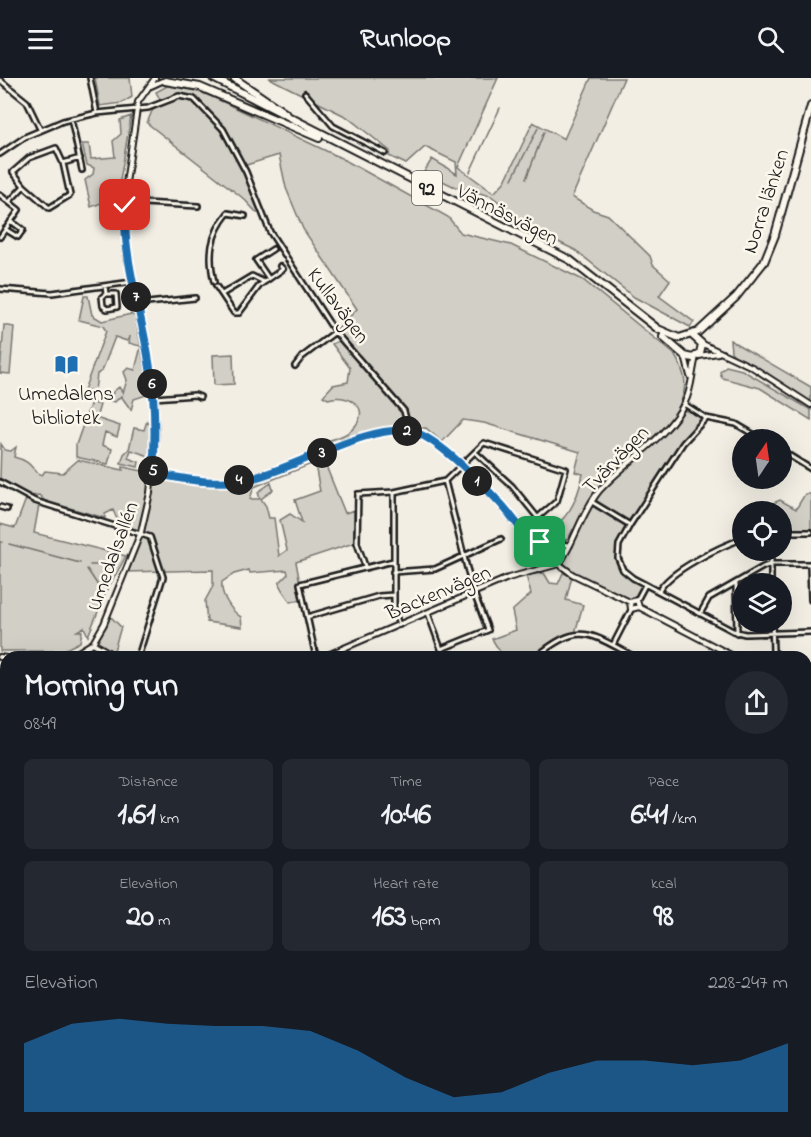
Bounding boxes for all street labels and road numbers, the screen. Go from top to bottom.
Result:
street label: Norra länken [736,146,798,258]
road number: 92 [412,171,442,205]
street label: Vännäsvägen [449,177,563,256]
street label: Kullavägen [297,262,376,352]
street label: Tvärvägen [576,419,658,503]
street label: Umedalsallén [80,498,148,616]
street label: Backenvägen [381,558,497,632]

